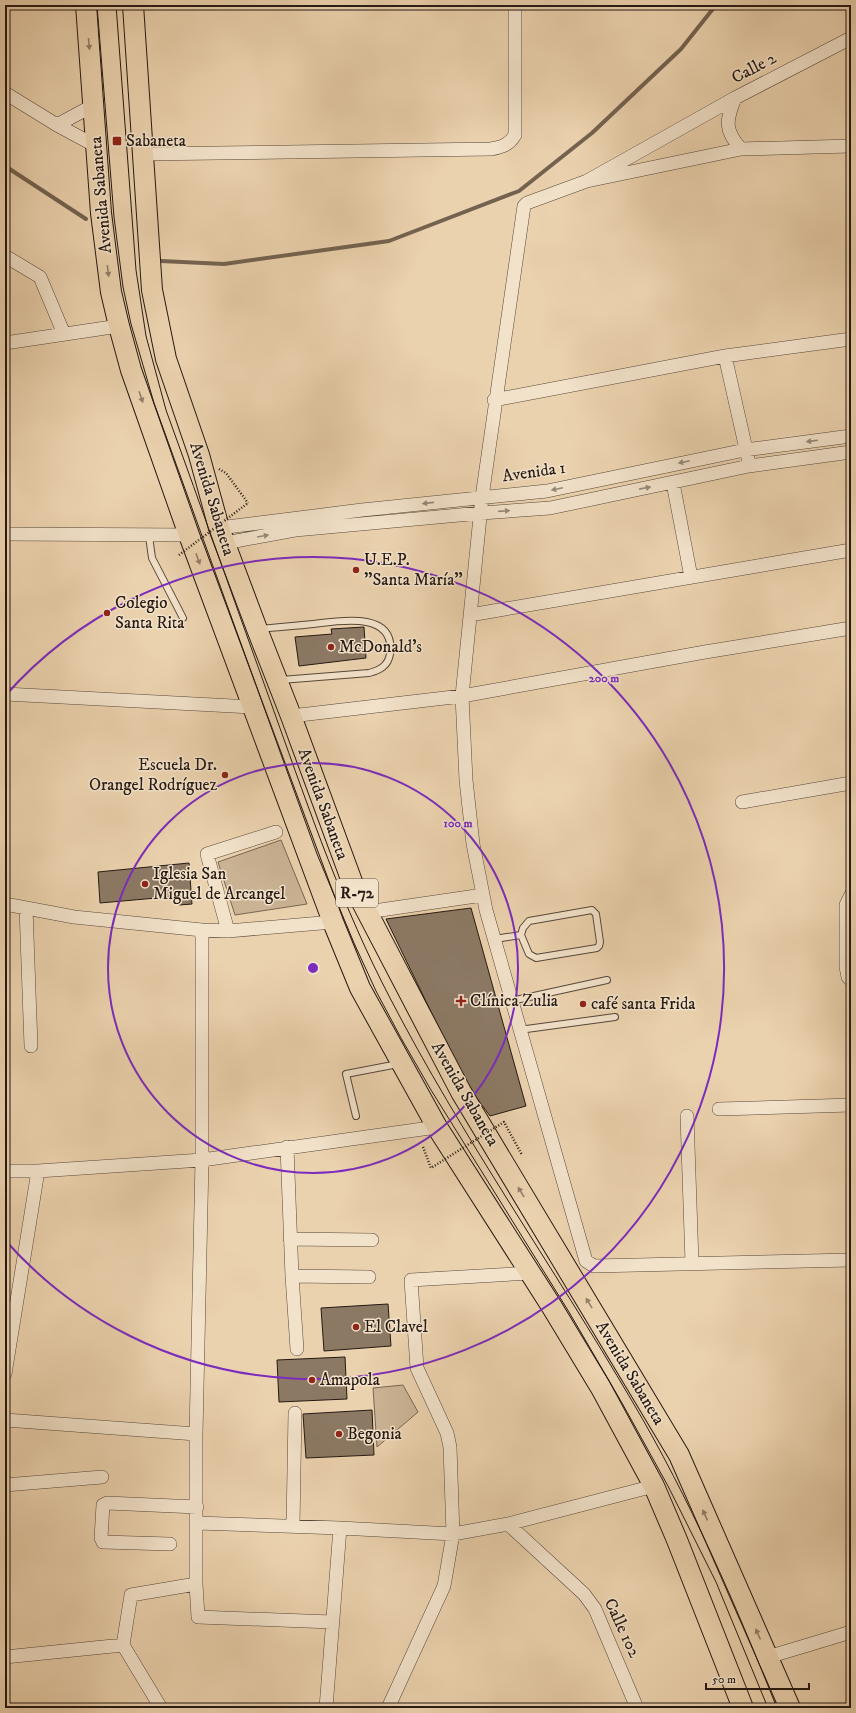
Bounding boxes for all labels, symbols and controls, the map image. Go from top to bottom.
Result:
one-way arrow [86,38,93,50]
street label: Calle 2 [728,47,781,89]
place label: Sabaneta [126,130,187,152]
street label: Avenida Sabaneta [85,135,117,254]
marker: Sabaneta [111,135,123,147]
one-way arrow [105,265,111,277]
one-way arrow [138,391,144,403]
one-way arrow [806,438,818,444]
street label: Avenida Sabaneta [184,440,240,559]
street label: Avenida 1 [501,457,567,487]
one-way arrow [678,460,690,466]
one-way arrow [639,485,652,491]
one-way arrow [551,486,563,492]
one-way arrow [422,500,434,506]
one-way arrow [498,508,510,515]
one-way arrow [257,533,269,539]
place label: U.E.P. "Santa María" [364,549,463,591]
one-way arrow [195,553,201,565]
marker: U.E.P. "Santa María" [351,565,361,575]
place label: Colegio Santa Rita [115,592,185,634]
marker: Colegio Santa Rita [102,608,112,618]
place label: McDonald's [339,636,422,658]
marker: McDonald's [326,642,336,652]
text: 200 m [589,671,619,686]
street label: Avenida Sabaneta [293,745,354,864]
place label: Escuela Dr. Orangel Rodríguez [89,754,218,796]
marker: Escuela Dr. Orangel Rodríguez [220,770,230,780]
text: 100 m [444,816,472,831]
place label: Iglesia San Miguel de Arcangel [153,863,285,905]
marker: Iglesia San Miguel de Arcangel [140,879,150,889]
road number: R-72 [336,879,378,907]
centre of rings [306,961,320,975]
place label: Clínica Zulia [470,990,559,1012]
place label: café santa Frida [591,993,696,1015]
marker: Clínica Zulia [455,995,467,1007]
marker: café santa Frida [578,999,588,1009]
street label: Avenida Sabaneta [426,1038,504,1151]
one-way arrow [518,1186,525,1198]
one-way arrow [585,1297,592,1309]
place label: El Clavel [364,1316,428,1338]
street label: Avenida Sabaneta [590,1317,670,1430]
marker: El Clavel [351,1322,361,1332]
place label: Amapola [320,1369,381,1391]
marker: Amapola [307,1375,317,1385]
place label: Begonia [347,1423,403,1445]
marker: Begonia [334,1429,344,1439]
one-way arrow [702,1508,708,1520]
street label: Calle 102 [599,1595,646,1662]
one-way arrow [755,1628,761,1639]
scale bar [706,1665,809,1691]
text: 50 m [712,1672,736,1687]

